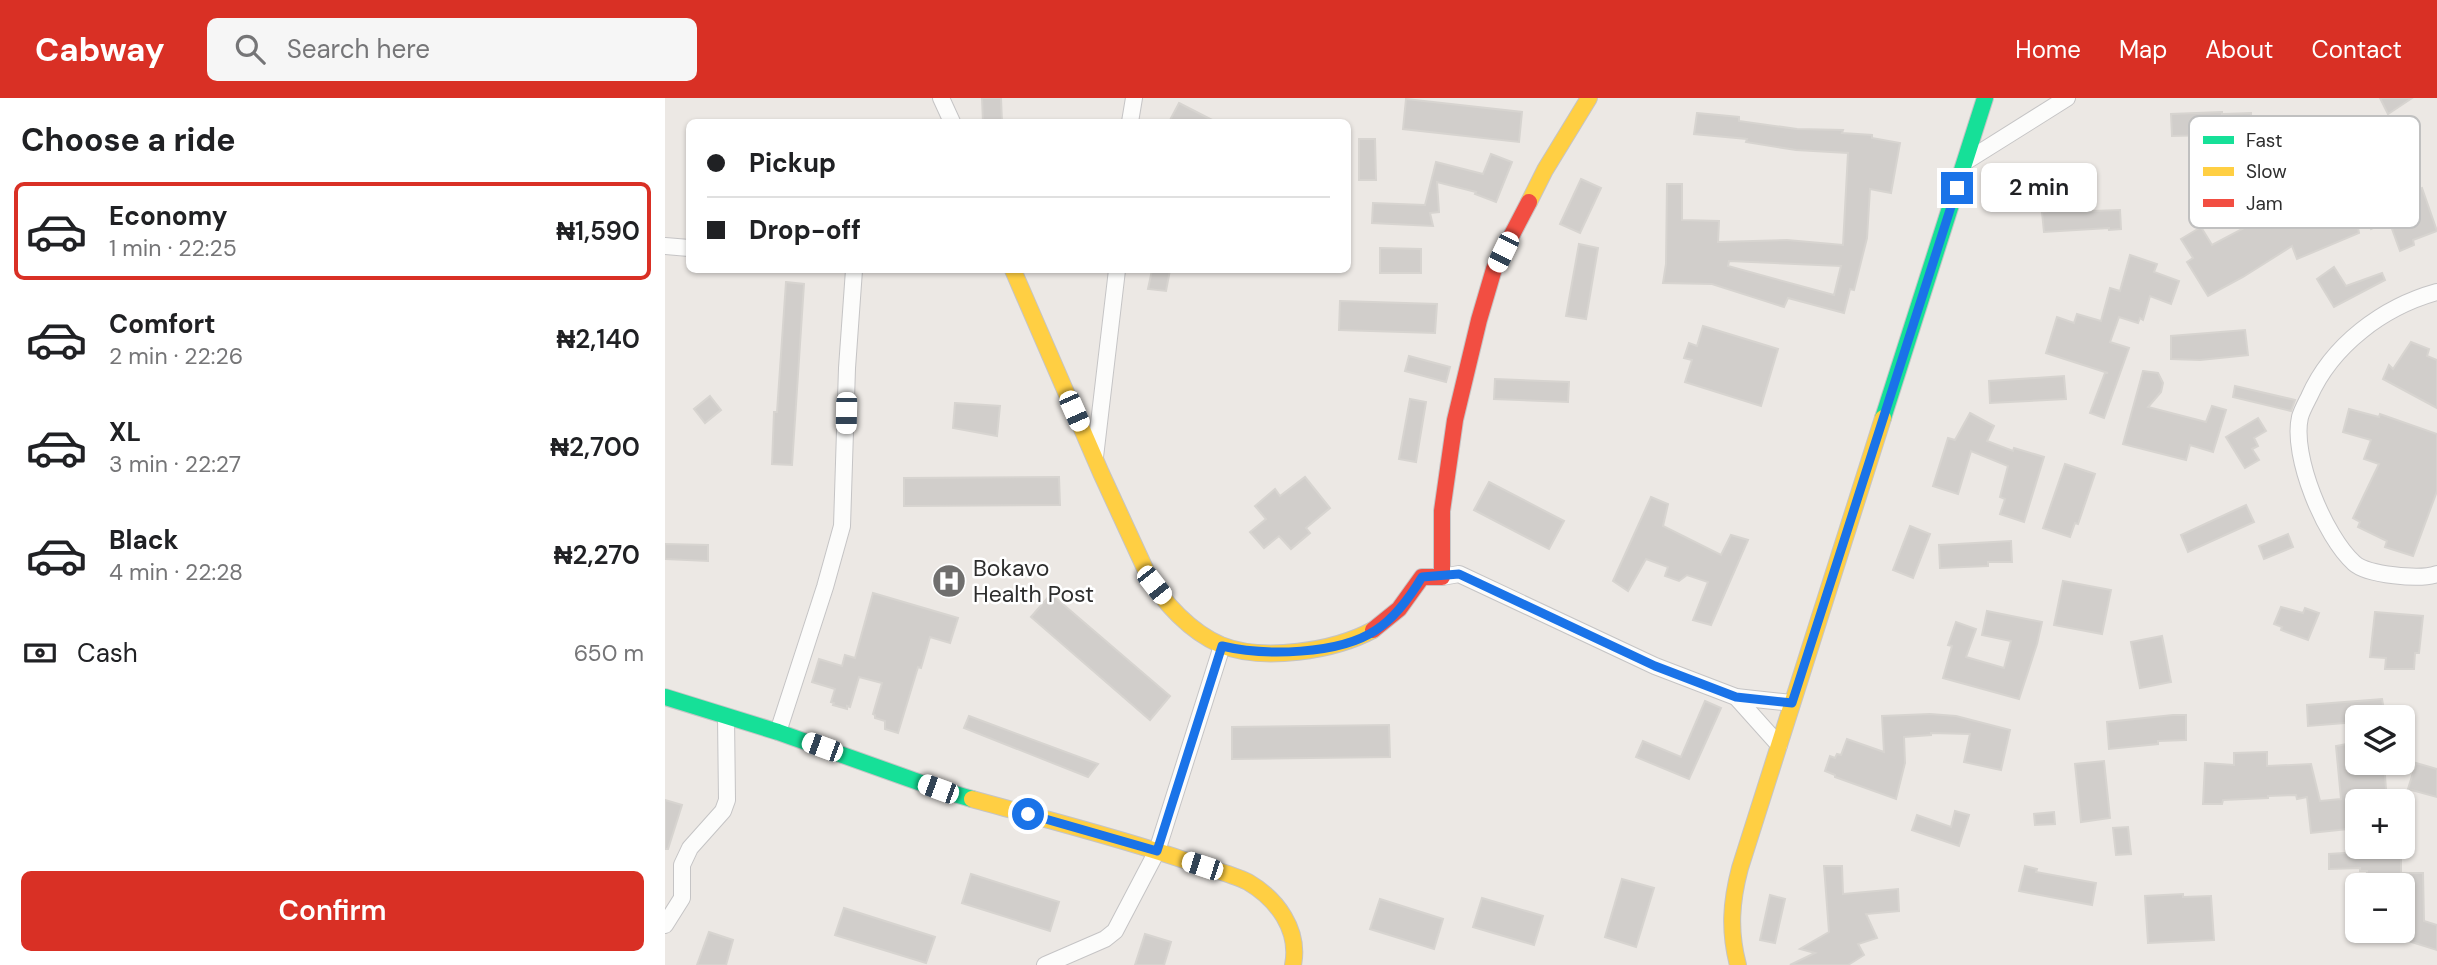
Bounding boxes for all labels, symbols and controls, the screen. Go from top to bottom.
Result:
search box [207,18,697,81]
text: Cabway [35,28,165,71]
icon: search [231,30,269,68]
text: Search here [287,32,430,66]
text: Home [2015,34,2081,65]
text: Map [2119,34,2167,65]
text: About [2205,34,2274,65]
text: Contact [2312,34,2402,65]
legend [2189,116,2420,228]
text: Choose a ride [21,119,236,161]
text: Fast [2246,128,2282,153]
text: Pickup [749,146,836,180]
text: Slow [2246,159,2287,184]
callout: 2 min [1981,164,2097,212]
route end [1941,172,1973,204]
text: 2 min [2009,172,2069,202]
text: Jam [2246,191,2283,216]
text: Economy [109,199,227,233]
icon: car [25,200,88,263]
text: Drop-off [749,213,861,247]
text: ₦1,590 [556,214,640,248]
car [1485,229,1522,275]
text: 1 min · 22:25 [109,233,237,263]
text: Comfort [109,307,215,341]
icon: car [25,308,88,371]
text: ₦2,140 [557,322,640,356]
text: 2 min · 22:26 [109,341,243,371]
car [1056,388,1093,434]
car [836,392,857,434]
text: XL [109,415,141,449]
icon: car [25,416,88,479]
text: ₦2,700 [550,430,640,464]
text: 3 min · 22:27 [109,449,241,479]
text: Black [109,523,179,557]
icon: car [25,524,88,587]
text: ₦2,270 [554,538,640,572]
place label: Bokavo Health Post [973,553,1094,609]
text: 4 min · 22:28 [109,557,243,587]
hospital icon: Bokavo Health Post [930,562,968,600]
car [1133,562,1176,608]
icon: cash [21,634,59,672]
text: Cash [77,636,138,670]
text: 650 m [574,638,644,668]
map controls [2345,705,2415,943]
button: layers [2345,705,2415,775]
car [799,730,846,764]
car [915,772,962,806]
button: + [2345,789,2415,859]
route start [1012,798,1044,830]
car [1179,850,1226,882]
button: Confirm [21,871,644,951]
button: − [2345,873,2415,943]

